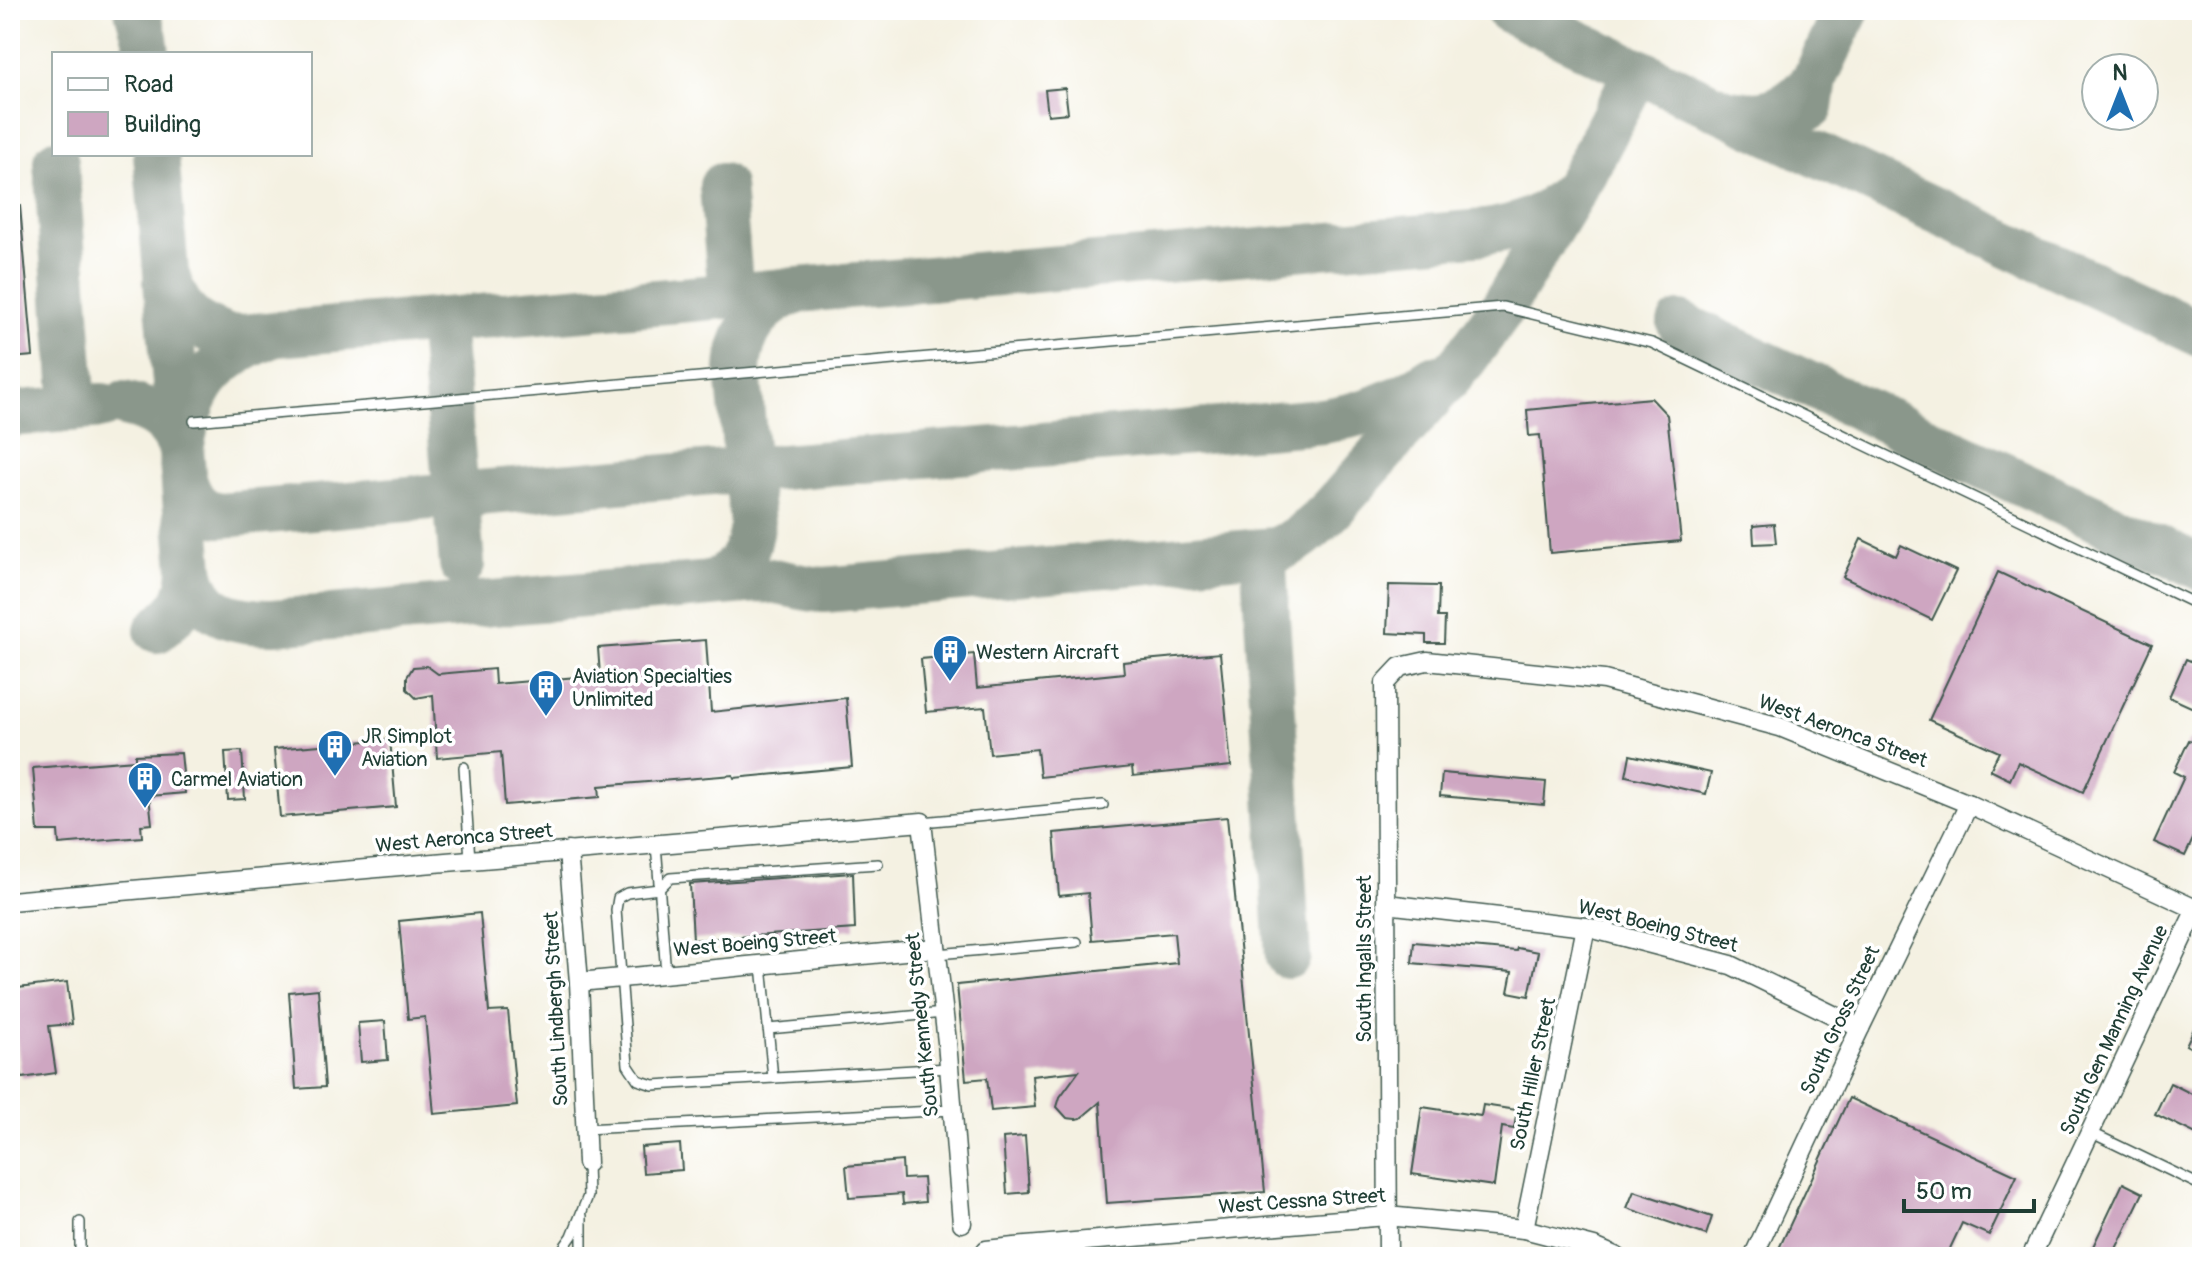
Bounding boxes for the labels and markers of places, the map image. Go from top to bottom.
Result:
building icon: Western Aircraft [931,633,969,683]
place label: Western Aircraft [976,640,1120,665]
place label: Aviation Specialties Unlimited [572,664,732,712]
building icon: Aviation Specialties Unlimited [527,668,565,718]
place label: JR Simplot Aviation [361,724,453,772]
building icon: JR Simplot Aviation [316,728,354,778]
building icon: Carmel Aviation [126,760,164,810]
place label: Carmel Aviation [171,767,303,792]

